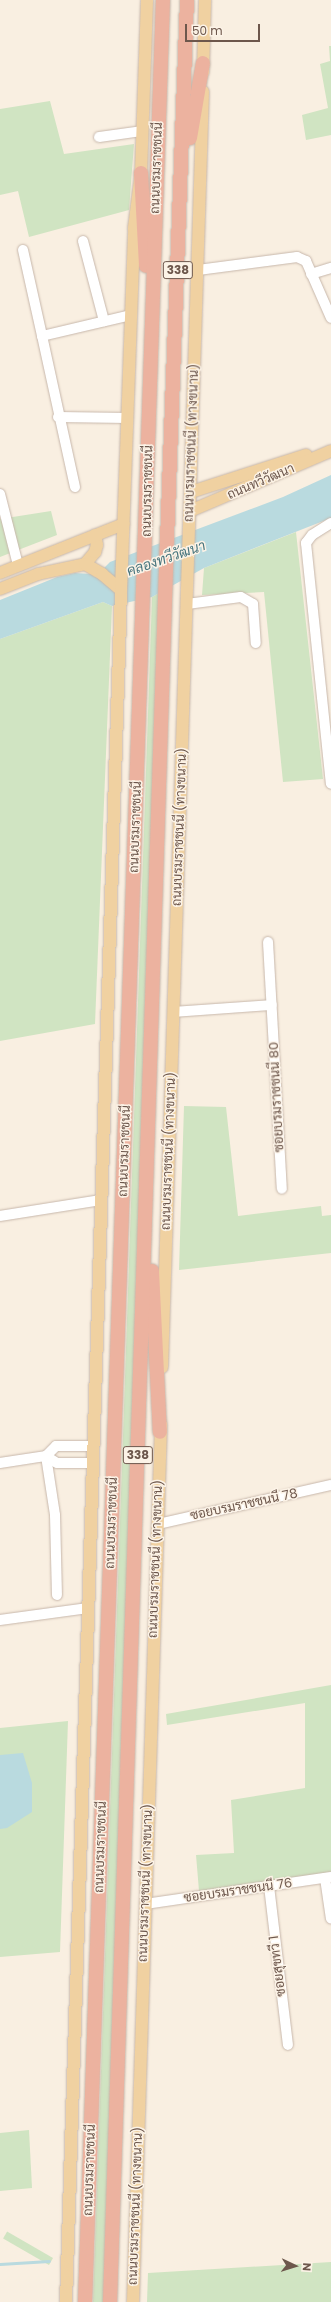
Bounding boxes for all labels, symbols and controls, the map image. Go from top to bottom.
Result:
scale bar [187,16,262,42]
text: 50 m [192,22,223,39]
street label: ถนนบรมราชชนนี [148,122,166,214]
road number: 338 [162,260,194,280]
street label: ถนนบรมราชชนนี (ทางขนาน) [181,364,203,522]
street label: ถนนบรมราชชนนี [139,445,157,537]
street label: ถนนทวีวัฒนา [225,461,297,503]
water label: คลองทวีวัฒนา [124,537,208,579]
street label: ถนนบรมราชชนนี (ทางขนาน) [169,748,191,906]
street label: ถนนบรมราชชนนี [127,781,145,873]
street label: ซอยบรมราชชนนี 80 [266,1041,288,1153]
street label: ถนนบรมราชชนนี (ทางขนาน) [158,1072,180,1230]
street label: ถนนบรมราชชนนี [116,1105,134,1197]
road number: 338 [122,1445,154,1465]
street label: ถนนบรมราชชนนี [103,1477,121,1569]
street label: ถนนบรมราชชนนี (ทางขนาน) [145,1480,167,1638]
street label: ซอยบรมราชชนนี 78 [189,1486,299,1524]
street label: ถนนบรมราชชนนี [92,1801,110,1893]
street label: ถนนบรมราชชนนี (ทางขนาน) [135,1804,157,1962]
street label: ซอยบรมราชชนนี 76 [183,1876,293,1906]
street label: ซอยสุขทวี 1 [267,1935,289,1997]
street label: ถนนบรมราชชนนี [81,2124,99,2216]
street label: ถนนบรมราชชนนี (ทางขนาน) [125,2127,147,2285]
north arrow [275,2246,315,2286]
text: N [299,2262,315,2272]

